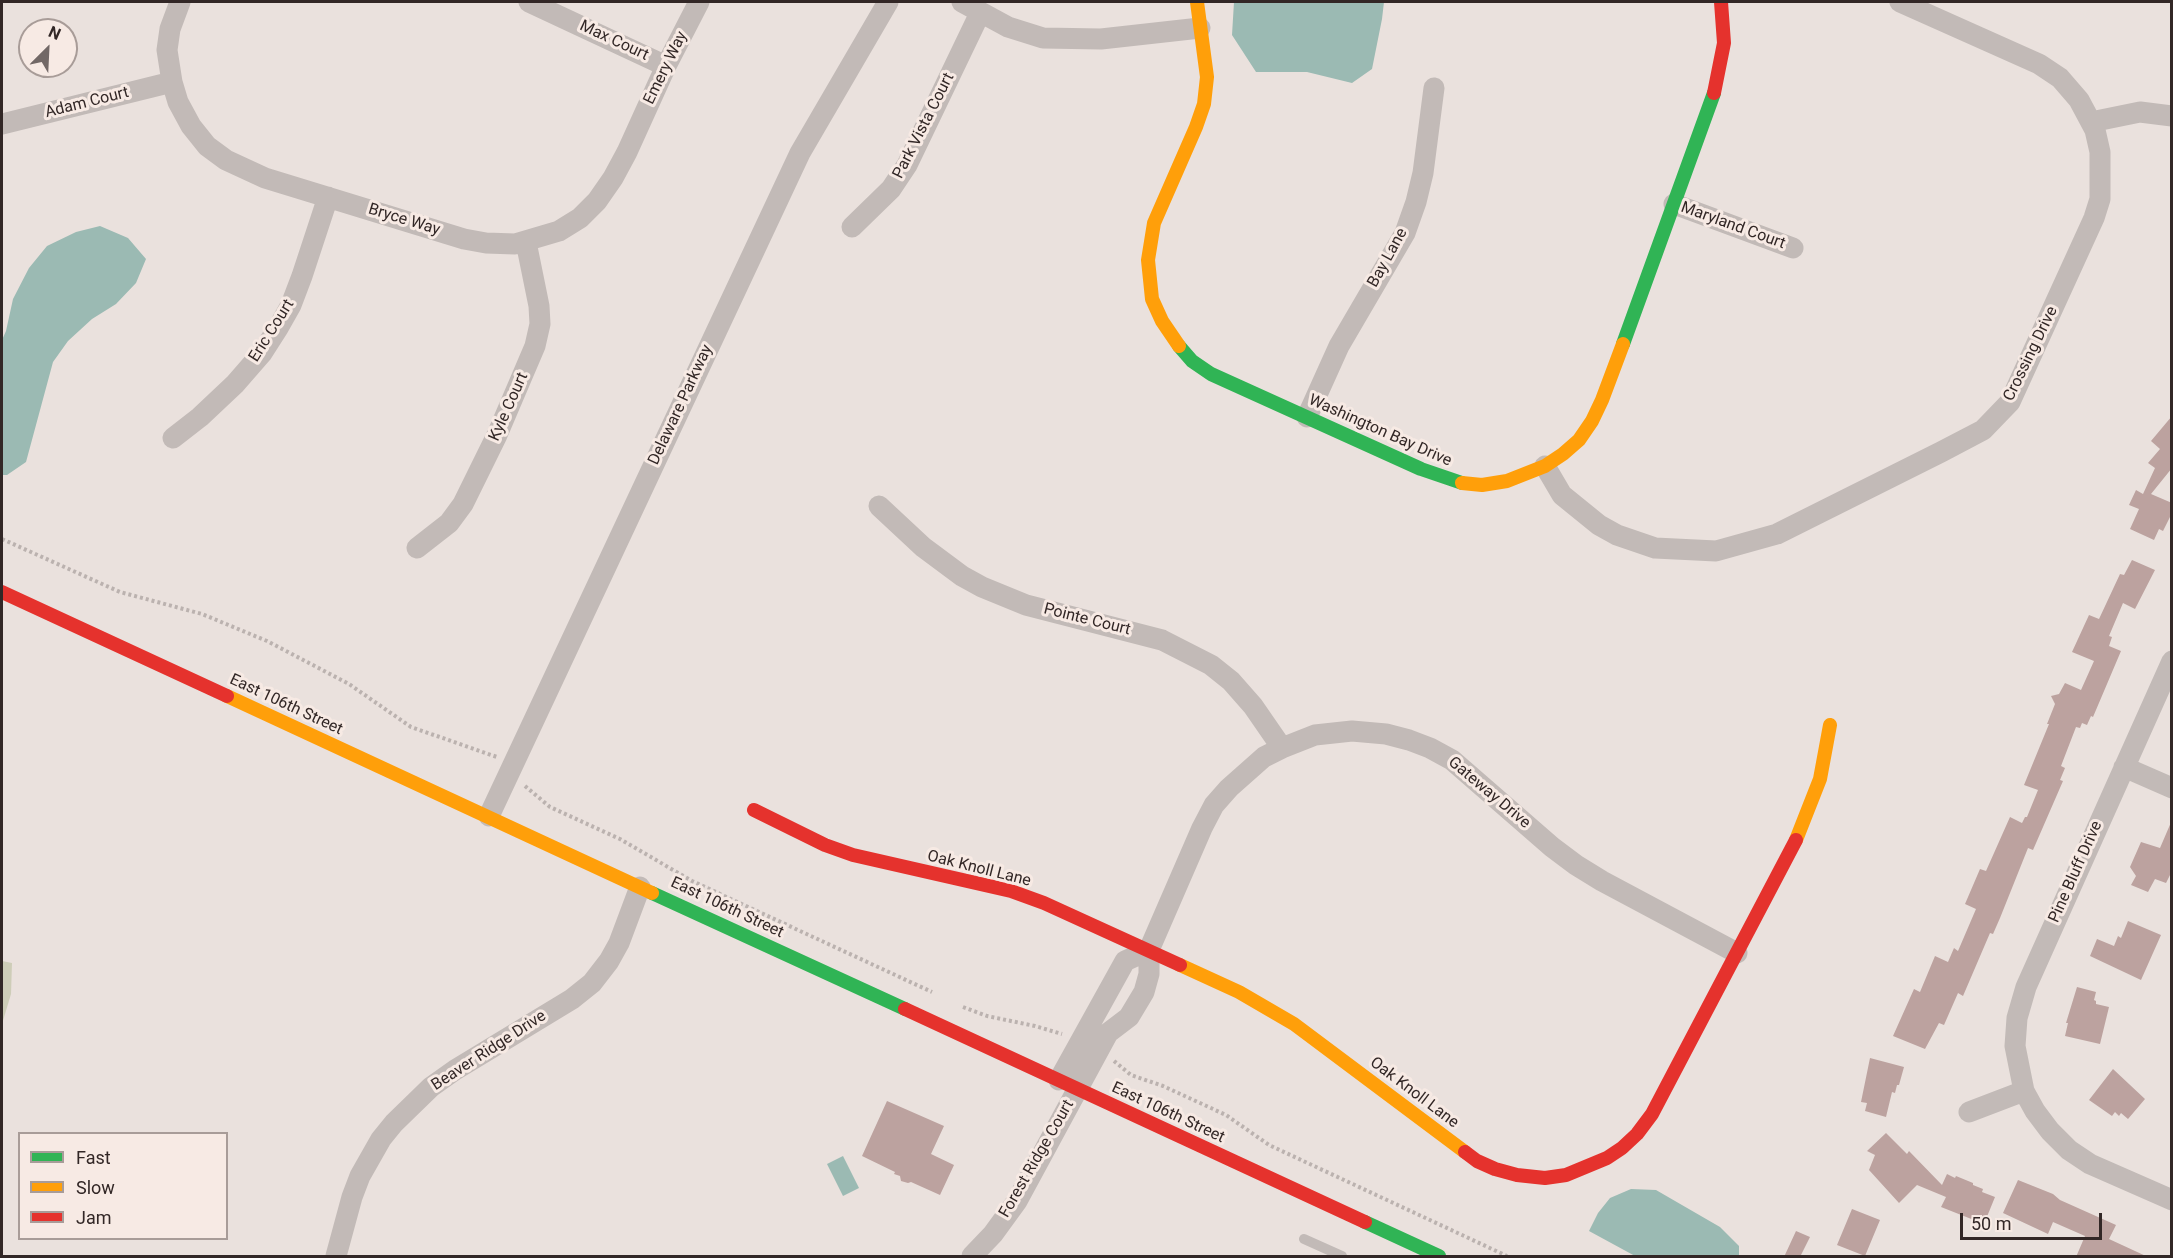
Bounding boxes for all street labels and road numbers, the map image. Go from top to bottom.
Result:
street label: Max Court [576,17,652,65]
street label: Emery Way [640,28,692,108]
street label: Park Vista Court [889,70,959,182]
street label: Adam Court [43,83,131,123]
street label: Maryland Court [1678,198,1788,254]
street label: Bryce Way [366,200,442,240]
street label: Bay Lane [1364,225,1412,291]
street label: Eric Court [245,296,299,366]
street label: Crossing Drive [2000,304,2062,404]
street label: Delaware Parkway [645,342,717,468]
street label: Kyle Court [485,370,533,444]
street label: Washington Bay Drive [1306,391,1454,471]
street label: Pointe Court [1042,600,1132,640]
street label: East 106th Street [226,670,346,740]
street label: Gateway Drive [1444,753,1534,833]
street label: Pine Bluff Drive [2045,818,2107,926]
street label: Oak Knoll Lane [925,847,1033,891]
street label: East 106th Street [667,873,787,943]
street label: Beaver Ridge Drive [428,1007,550,1095]
street label: Oak Knoll Lane [1366,1053,1462,1133]
street label: East 106th Street [1108,1078,1228,1148]
street label: Forest Ridge Court [996,1097,1078,1221]

